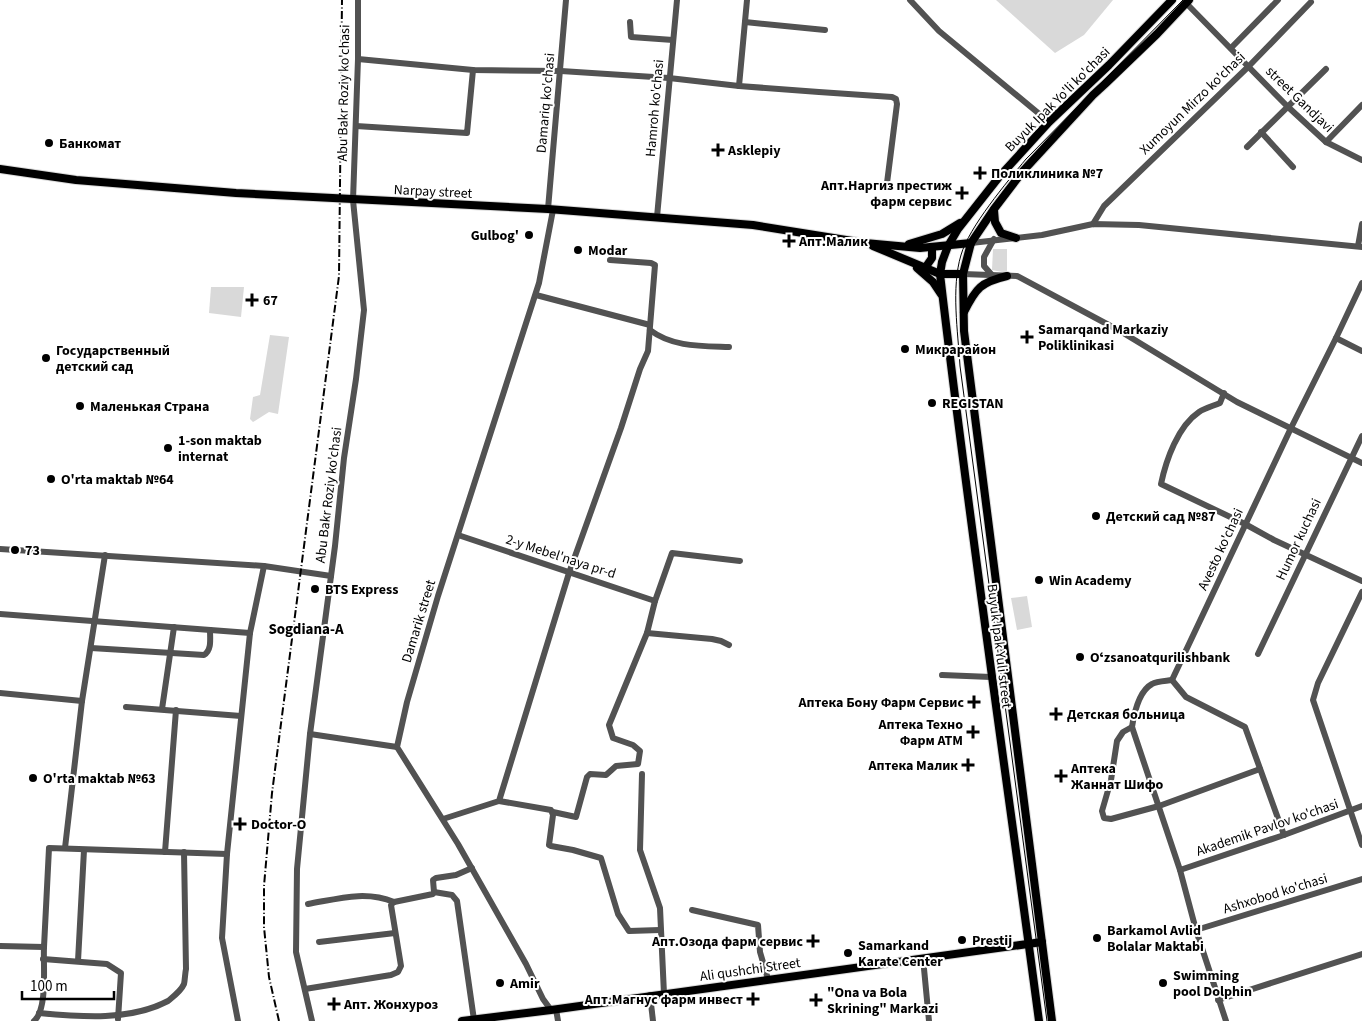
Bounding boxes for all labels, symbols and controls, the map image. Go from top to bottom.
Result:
street label: Abu Bakr Roziy ko'chasi [333,24,355,162]
street label: Buyuk Ipak Yo'li ko'chasi [1001,43,1115,157]
street label: Xumoyun Mirzo ko'chasi [1135,48,1250,160]
street label: Damariq ko'chasi [532,52,560,154]
street label: Hamroh ko'chasi [641,58,669,158]
street label: street Gandjavi [1261,62,1338,137]
place label: Банкомат [59,134,121,154]
marker: Банкомат [43,137,55,149]
place label: Asklepiy [727,141,781,161]
marker: Asklepiy [712,144,724,156]
place label: Поликлиника №7 [991,164,1103,184]
marker: Поликлиника №7 [973,166,987,180]
place label: Апт.Наргиз престиж фарм сервис [820,176,952,212]
street label: Narpay street [393,180,473,204]
marker: Апт.Наргиз престиж фарм сервис [956,187,968,199]
place label: Gulbog' [471,226,519,246]
marker: Gulbog' [523,229,535,241]
place label: Апт.Малик [798,232,868,252]
marker: Апт.Малик [783,235,795,247]
place label: Modar [588,241,628,261]
marker: Modar [572,244,584,256]
place label: 67 [263,291,278,311]
marker: 67 [245,293,259,307]
place label: Samarqand Markaziy Poliklinikasi [1038,320,1169,356]
marker: Samarqand Markaziy Poliklinikasi [1020,330,1034,344]
place label: Микрарайон [915,340,996,360]
place label: Государственный детский сад [56,341,170,377]
marker: Микрарайон [899,343,911,355]
marker: Государственный детский сад [40,352,52,364]
place label: REGISTAN [942,394,1003,414]
place label: Маленькая Страна [90,397,209,417]
marker: REGISTAN [926,397,938,409]
marker: Маленькая Страна [74,400,86,412]
street label: Abu Bakr Roziy ko'chasi [311,426,347,564]
place label: 1-son maktab internat [178,431,262,467]
marker: 1-son maktab internat [162,442,174,454]
place label: O'rta maktab №64 [61,470,174,490]
marker: O'rta maktab №64 [45,473,57,485]
street label: Humor kuchasi [1271,495,1327,584]
street label: Avesto ko'chasi [1193,505,1249,594]
place label: Детский сад №87 [1106,507,1216,527]
marker: Детский сад №87 [1090,510,1102,522]
street label: 2-y Mebel'naya pr-d [503,530,618,584]
place label: 73 [25,541,40,561]
marker: 73 [9,544,21,556]
place label: Win Academy [1049,571,1132,591]
marker: Win Academy [1033,574,1045,586]
street label: Damarik street [397,577,441,665]
place label: BTS Express [325,580,398,600]
marker: BTS Express [309,583,321,595]
street label: Buyuk Ipak Yuli street [981,583,1017,710]
district label: Sogdiana-А [268,619,344,640]
place label: Oʻzsanoatqurilishbank [1090,648,1230,668]
marker: Oʻzsanoatqurilishbank [1074,651,1086,663]
place label: Аптека Бону Фарм Сервис [798,693,964,713]
marker: Аптека Бону Фарм Сервис [968,696,980,708]
place label: Детская больница [1067,705,1185,725]
marker: Детская больница [1049,707,1063,721]
place label: Аптека Техно Фарм АТМ [877,715,963,751]
marker: Аптека Техно Фарм АТМ [967,726,979,738]
place label: Аптека Малик [867,756,958,776]
marker: Аптека Малик [962,759,974,771]
place label: Аптека Жаннат Шифо [1070,759,1164,795]
place label: O'rta maktab №63 [43,769,156,789]
marker: Аптека Жаннат Шифо [1055,770,1067,782]
marker: O'rta maktab №63 [27,772,39,784]
street label: Akademik Pavlov ko'chasi [1193,794,1341,862]
place label: Doctor-O [251,815,306,835]
marker: Doctor-O [233,817,247,831]
street label: Ashxobod ko'chasi [1221,869,1330,919]
place label: Barkamol Avlid Bolalar Maktabi [1107,921,1204,957]
place label: Prestij [972,931,1012,951]
place label: Апт.Озода фарм сервис [651,932,803,952]
marker: Barkamol Avlid Bolalar Maktabi [1091,932,1103,944]
marker: Prestij [956,934,968,946]
marker: Апт.Озода фарм сервис [807,935,819,947]
place label: Samarkand Karate Center [858,936,943,972]
marker: Samarkand Karate Center [842,947,854,959]
street label: Ali qushchi Street [698,953,802,987]
place label: Swimming pool Dolphin [1173,966,1252,1002]
scale bar [22,968,115,1000]
place label: Amir [509,974,540,994]
text: 100 m [30,976,68,997]
marker: Amir [494,977,506,989]
marker: Swimming pool Dolphin [1157,977,1169,989]
place label: "Ona va Bola Skrining" Markazi [827,983,939,1019]
place label: Апт.Магнус фарм инвест [584,990,743,1010]
marker: Апт.Магнус фарм инвест [747,993,759,1005]
marker: "Ona va Bola Skrining" Markazi [809,993,823,1007]
place label: Апт. Жонхуроз [343,995,438,1015]
marker: Апт. Жонхуроз [328,998,340,1010]

